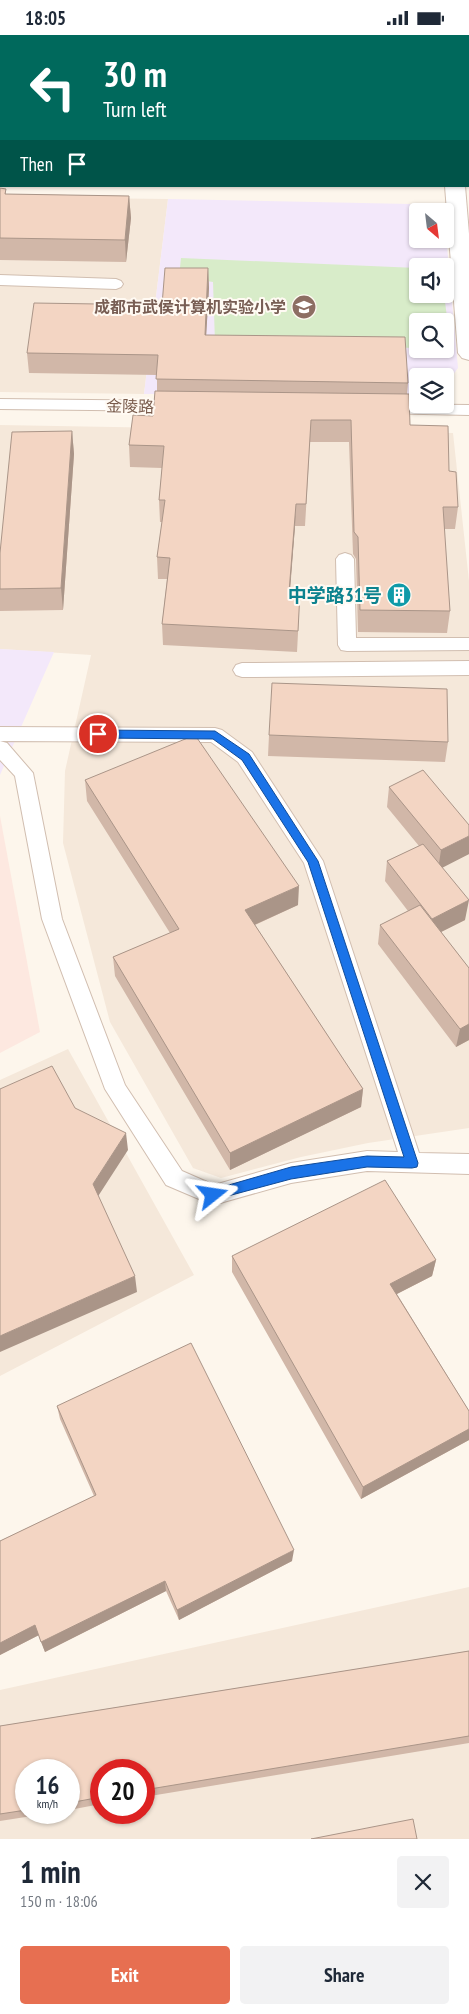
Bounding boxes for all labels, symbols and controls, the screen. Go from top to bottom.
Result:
text: 18:05 [25,6,66,30]
text: 30 m [103,51,167,97]
icon: left [20,55,85,120]
text: Turn left [103,95,167,123]
icon: arrive [63,150,91,178]
text: Then [20,152,53,176]
north arrow [409,203,454,247]
map controls [409,203,454,413]
button: sound [409,258,454,303]
school or university icon: 成都市武侯计算机实验小学 [291,294,317,320]
place label: 成都市武侯计算机实验小学 [94,297,286,317]
button: search [409,313,454,358]
button: layers [409,368,454,413]
street label: 金陵路 [106,396,154,416]
building icon: 中学路31号 [386,582,412,608]
place label: 中学路31号 [288,583,382,607]
pin [77,713,119,755]
icon: arrive [84,720,112,748]
position arrow [186,1168,238,1220]
speed limit sign: 20 [90,1759,155,1824]
text: 16 [36,1769,59,1801]
text: km/h [37,1796,58,1811]
text: 1 min [20,1852,81,1891]
button: close [397,1856,449,1908]
text: 150 m · 18:06 [20,1891,98,1911]
button: Exit [20,1946,230,2004]
button: Share [240,1946,449,2004]

